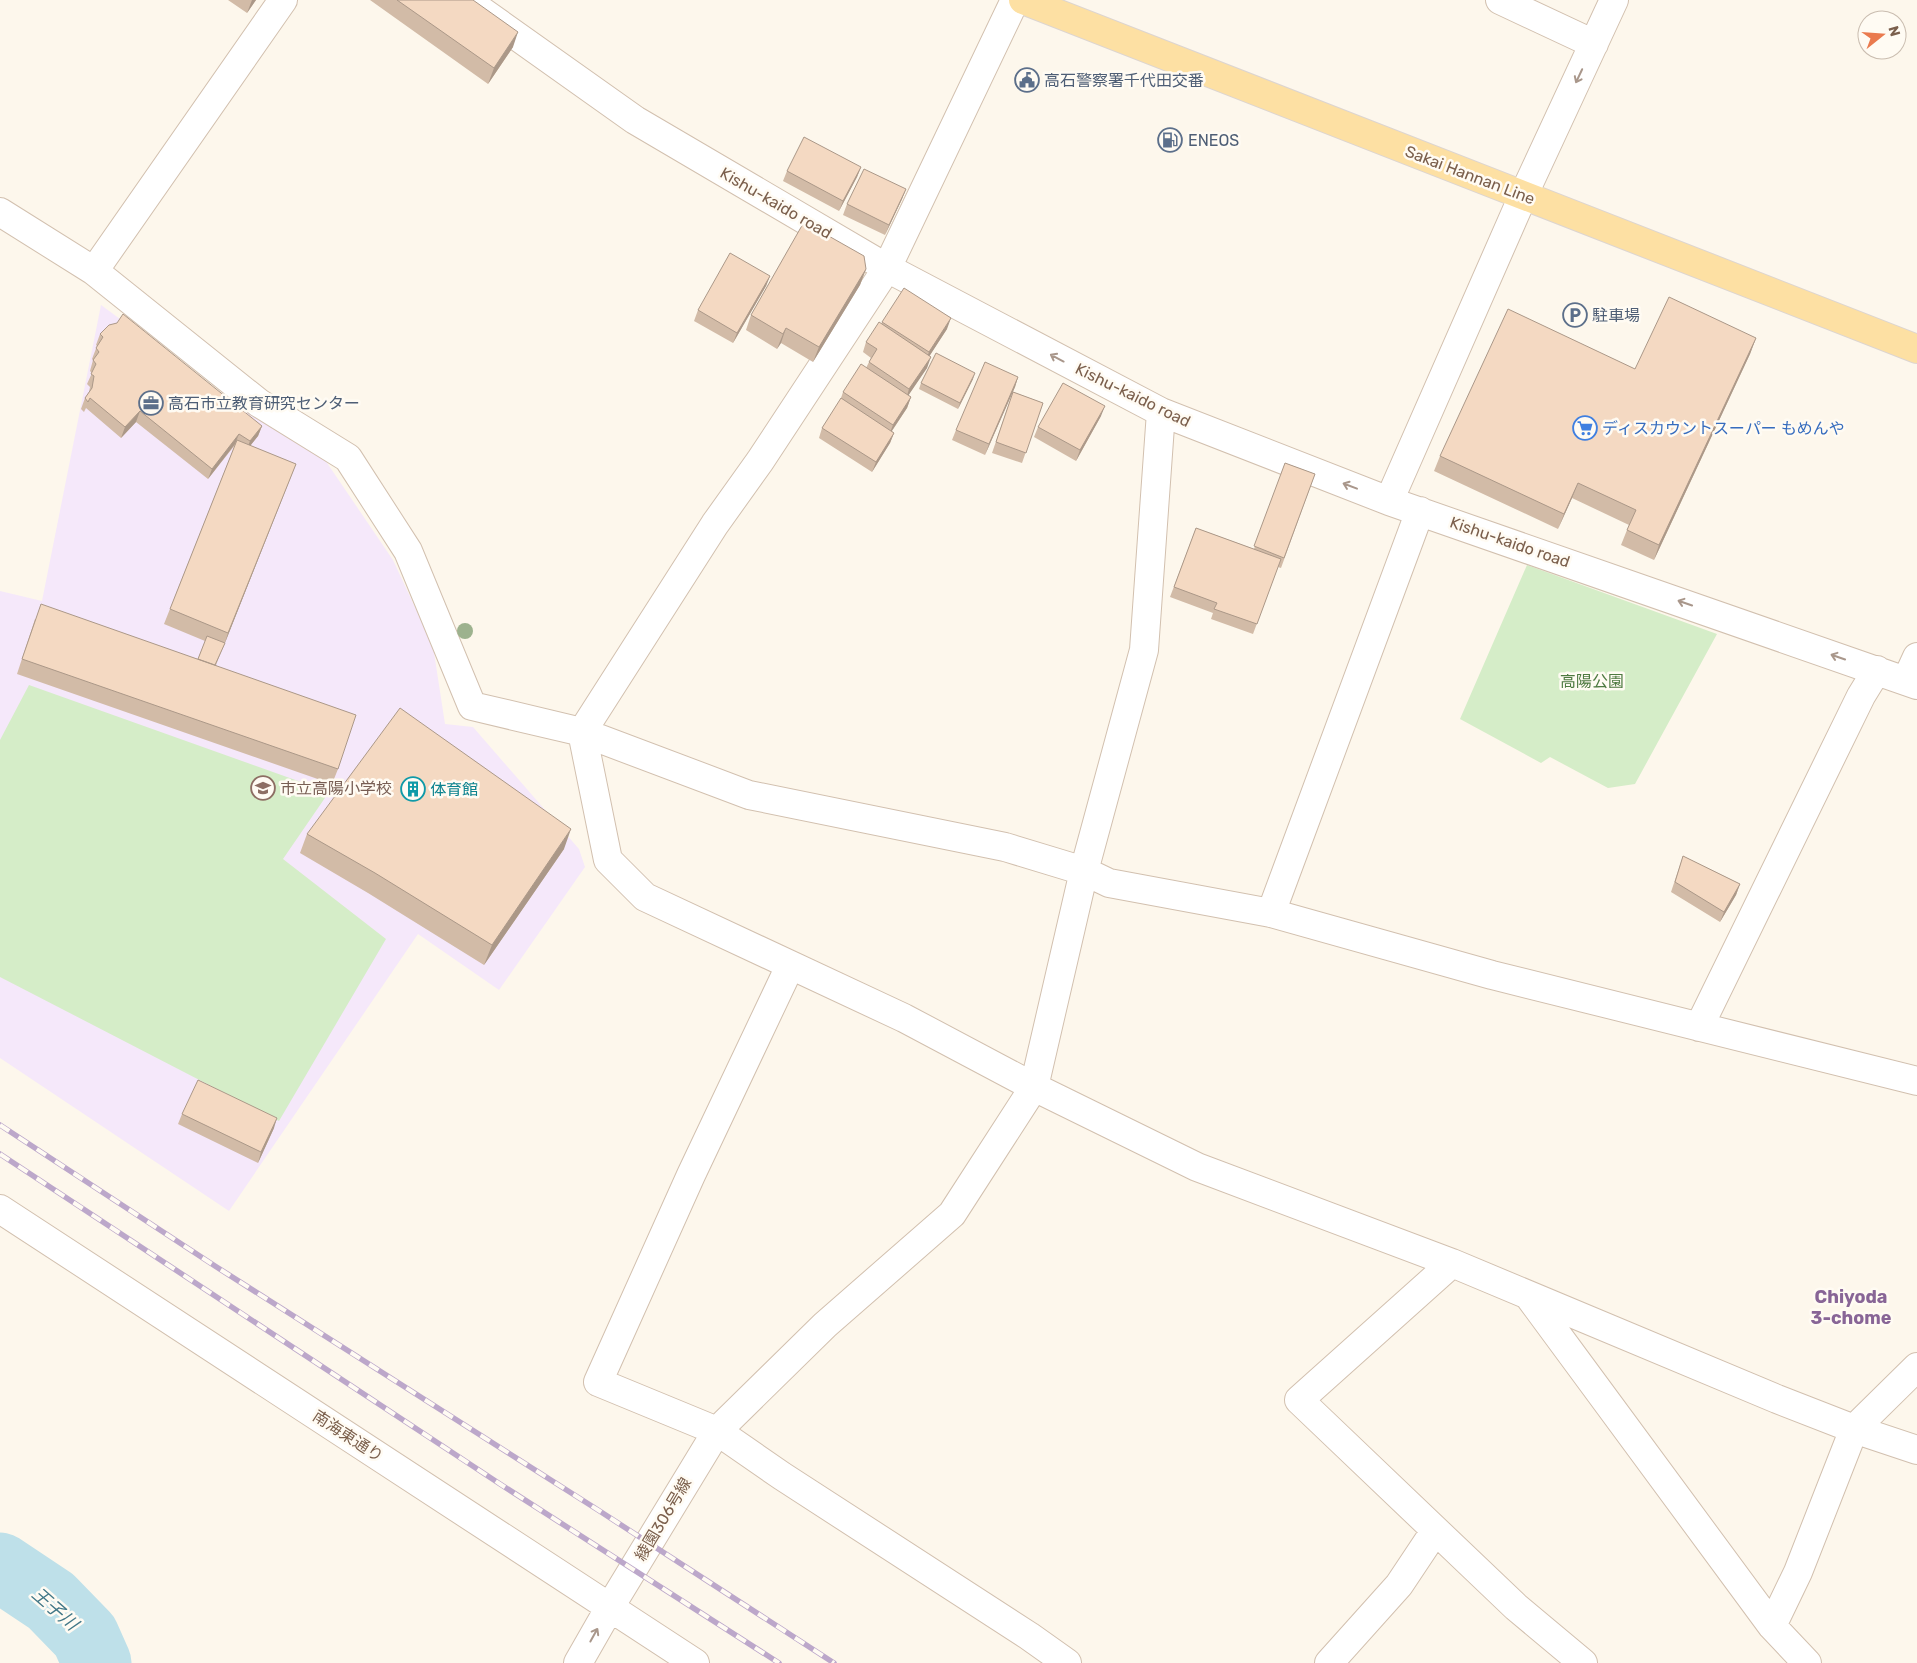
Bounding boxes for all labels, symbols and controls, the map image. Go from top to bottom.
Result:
north arrow [1857,10,1907,60]
text: N [1884,24,1904,39]
public building icon: 高石警察署千代田交番 [1014,67,1040,93]
one-way arrow [1574,68,1583,83]
place label: 高石警察署千代田交番 [1044,71,1204,90]
fuel station icon: ENEOS [1157,127,1183,153]
place label: ENEOS [1188,131,1239,150]
street label: Sakai Hannan Line [1403,142,1537,208]
street label: Kishu-kaido road [717,163,835,243]
parking icon: 駐車場 [1562,302,1588,328]
place label: 駐車場 [1592,306,1640,325]
one-way arrow [1050,352,1065,362]
street label: Kishu-kaido road [1072,359,1194,431]
office icon: 高石市立教育研究センター [138,390,164,416]
place label: 高石市立教育研究センター [168,394,360,413]
supermarket icon: ディスカウントスーパー もめんや [1572,415,1598,441]
place label: ディスカウントスーパー もめんや [1602,419,1845,438]
one-way arrow [1343,481,1358,490]
street label: Kishu-kaido road [1448,513,1572,571]
one-way arrow [1678,598,1693,607]
one-way arrow [1831,651,1847,661]
park label: 高陽公園 [1560,672,1624,691]
school or university icon: 市立高陽小学校 [250,775,276,801]
building icon: 体育館 [400,776,426,802]
place label: 市立高陽小学校 [280,779,392,798]
place label: 体育館 [430,780,478,799]
district label: Chiyoda 3-chome [1811,1286,1892,1329]
street label: 南海東通り [309,1406,387,1466]
street label: 綾園306号線 [631,1474,695,1564]
water label: 王子川 [27,1583,84,1636]
one-way arrow [590,1628,599,1643]

